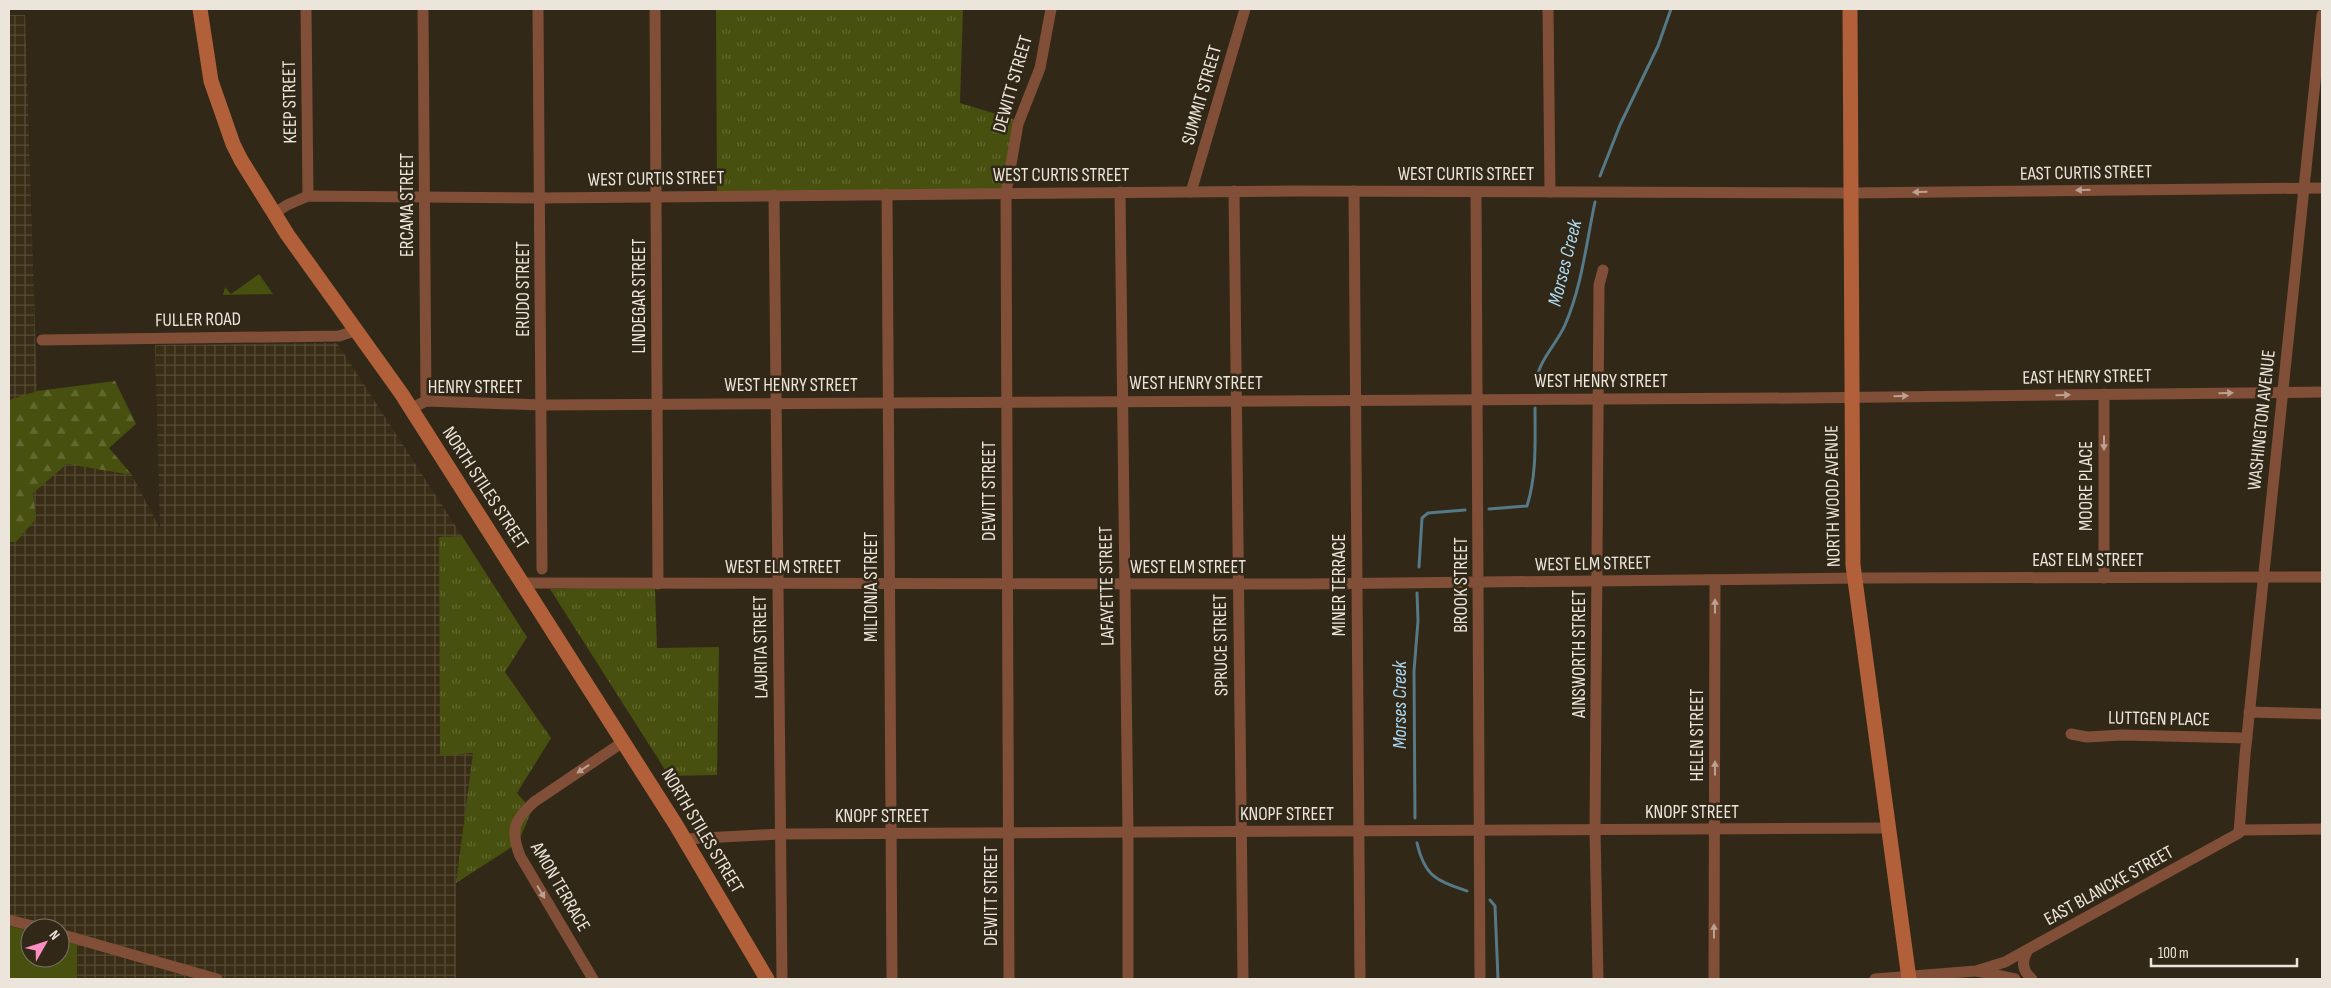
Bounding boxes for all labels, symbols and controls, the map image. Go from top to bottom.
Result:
street label: DEWITT STREET [988,33,1038,135]
street label: SUMMIT STREET [1177,42,1227,147]
street label: KEEP STREET [278,60,302,144]
street label: ERCAMA STREET [396,153,419,257]
street label: EAST CURTIS STREET [2020,160,2153,186]
street label: WEST CURTIS STREET [1398,163,1535,186]
street label: WEST CURTIS STREET [993,164,1130,187]
street label: WEST CURTIS STREET [587,166,725,192]
one-way arrow [2075,187,2091,195]
one-way arrow [1912,188,1928,196]
water label: Morses Creek [1543,217,1587,309]
street label: LINDEGAR STREET [628,238,651,353]
street label: ERUDO STREET [512,241,535,337]
street label: FULLER ROAD [155,308,241,332]
street label: WASHINGTON AVENUE [2243,349,2281,491]
street label: EAST HENRY STREET [2022,364,2152,390]
street label: WEST HENRY STREET [1534,370,1668,393]
street label: WEST HENRY STREET [1129,372,1263,395]
street label: WEST HENRY STREET [724,374,858,397]
street label: HENRY STREET [428,376,523,399]
one-way arrow [2218,389,2234,397]
one-way arrow [2055,391,2071,399]
one-way arrow [1893,392,1909,400]
street label: NORTH STILES STREET [437,422,533,554]
street label: NORTH WOOD AVENUE [1820,425,1846,567]
one-way arrow [2100,435,2108,451]
street label: DEWITT STREET [978,441,1001,541]
street label: MOORE PLACE [2075,441,2098,531]
street label: LAFAYETTE STREET [1094,526,1120,646]
street label: MILTONIA STREET [860,532,883,642]
street label: MINER TERRACE [1328,534,1351,636]
street label: BROOK STREET [1450,537,1473,633]
street label: EAST ELM STREET [2032,549,2144,572]
street label: WEST ELM STREET [1535,551,1651,577]
street label: WEST ELM STREET [725,556,841,579]
street label: WEST ELM STREET [1130,556,1246,579]
street label: AINSWORTH STREET [1568,590,1591,719]
street label: SPRUCE STREET [1209,593,1233,696]
street label: LAURITA STREET [749,595,773,699]
one-way arrow [1711,597,1719,613]
water label: Morses Creek [1388,660,1412,749]
street label: HELEN STREET [1686,688,1709,781]
street label: LUTTGEN PLACE [2108,707,2210,731]
one-way arrow [1711,760,1719,776]
one-way arrow [576,764,590,774]
street label: NORTH STILES STREET [656,764,748,898]
street label: KNOPF STREET [1645,801,1739,824]
street label: KNOPF STREET [1240,803,1334,826]
street label: KNOPF STREET [835,805,929,828]
street label: AMON TERRACE [525,837,595,936]
street label: EAST BLANCKE STREET [2040,841,2178,931]
street label: DEWITT STREET [980,846,1003,946]
one-way arrow [536,885,545,898]
north arrow [20,918,70,968]
one-way arrow [1710,922,1718,938]
text: N [46,927,64,943]
scale bar [2151,936,2297,968]
text: 100 m [2158,944,2189,963]

